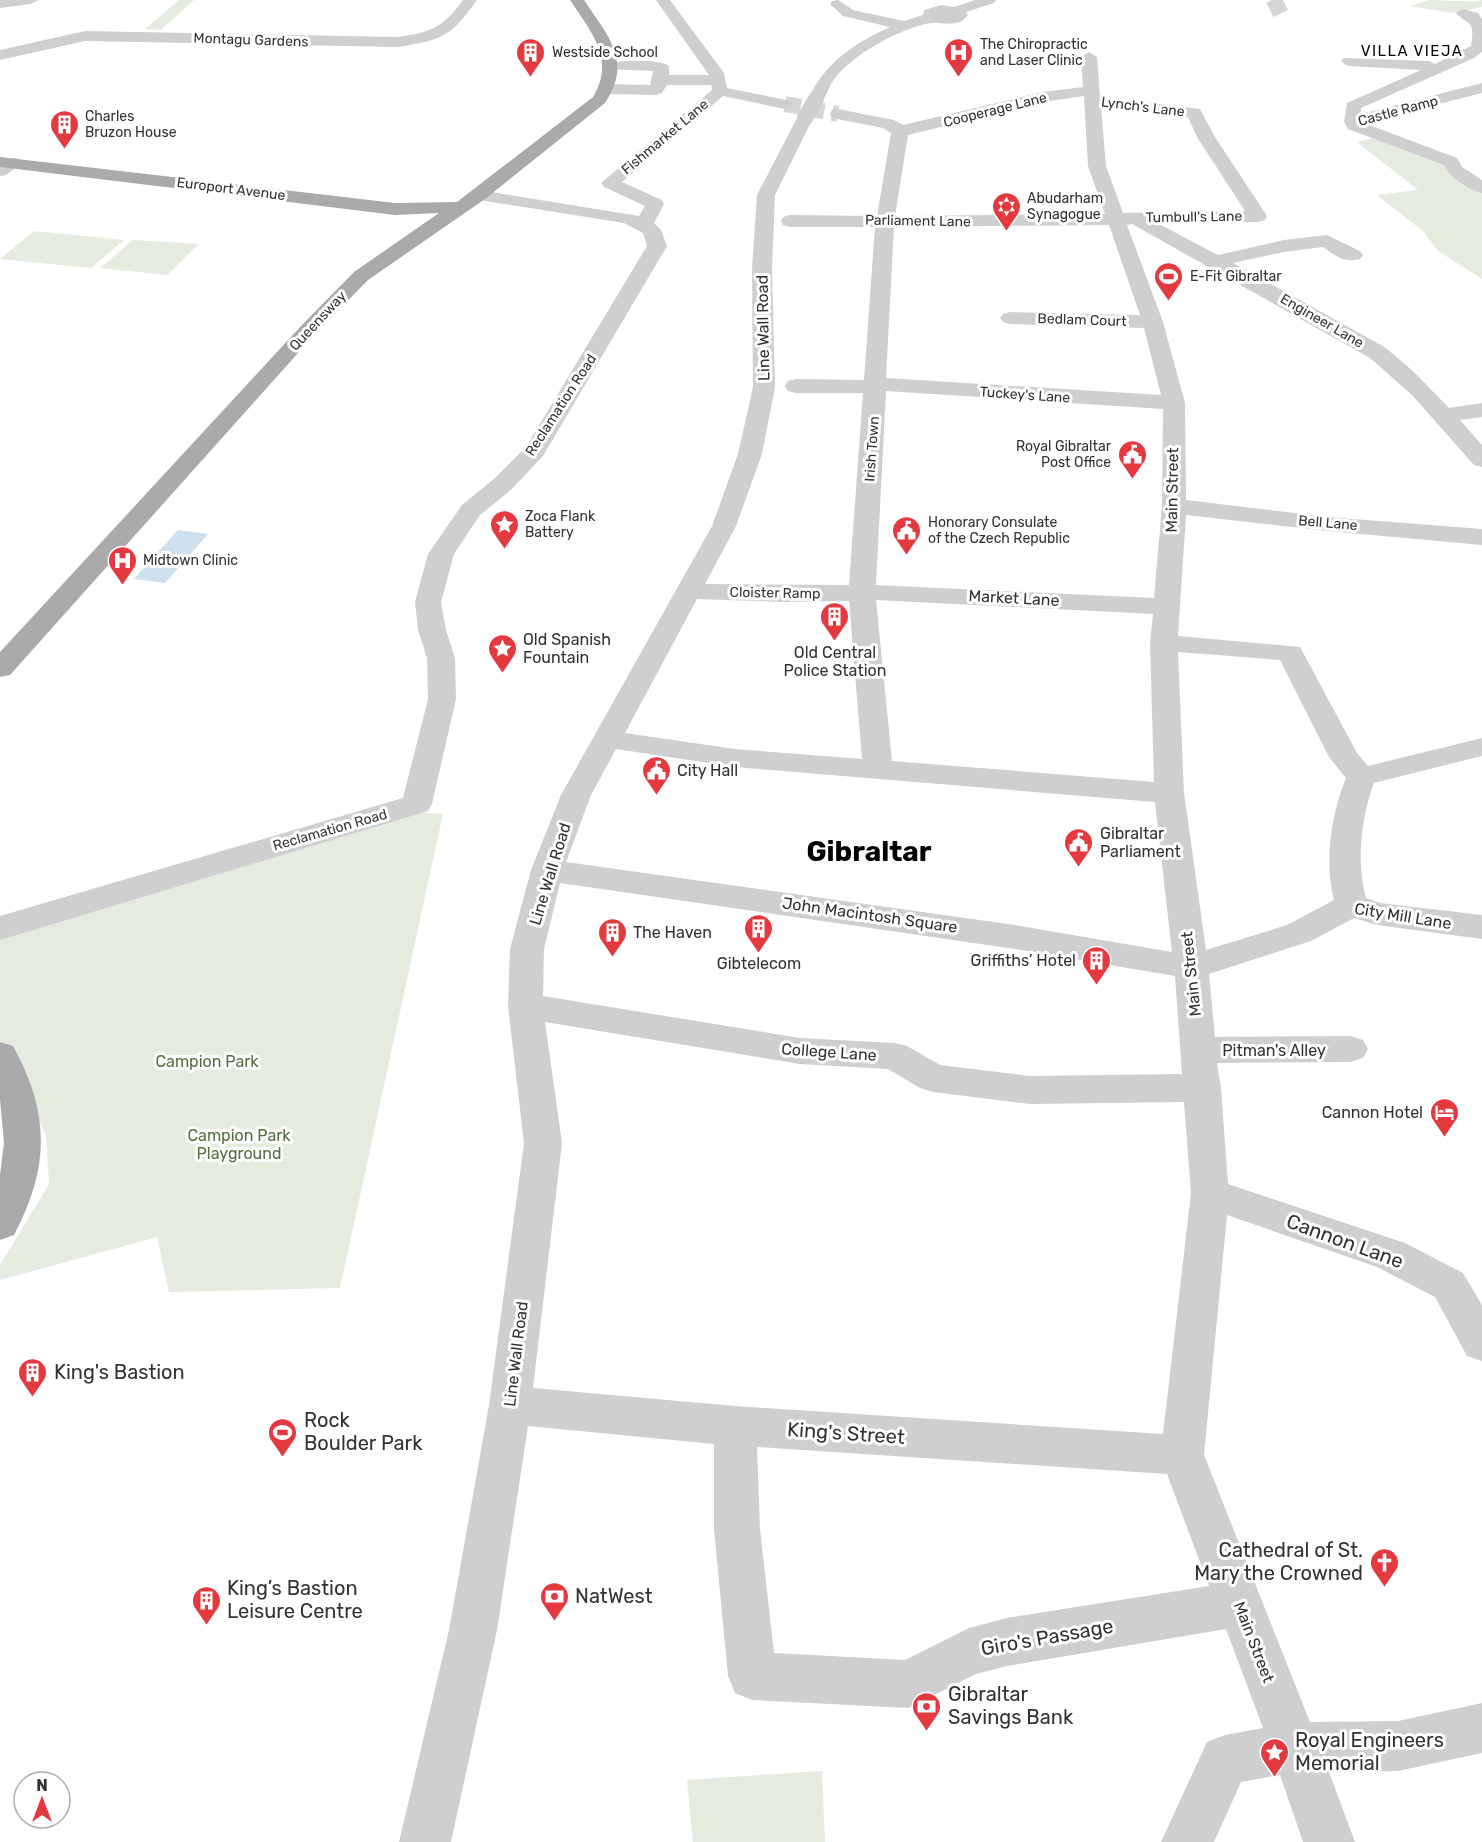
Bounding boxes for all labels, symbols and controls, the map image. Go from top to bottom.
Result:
street label: Montagu Gardens [193,29,309,51]
building icon: Westside School [515,36,547,78]
hospital icon: The Chiropractic and Laser Clinic [943,36,975,78]
place label: The Chiropractic and Laser Clinic [980,36,1088,69]
district label: VILLA VIEJA [1361,42,1463,60]
place label: Westside School [552,44,658,61]
street label: Cooperage Lane [941,89,1049,131]
street label: Castle Ramp [1356,92,1440,130]
street label: Lynch's Lane [1100,93,1186,121]
street label: Fishmarket Lane [618,96,712,178]
building icon: Charles Bruzon House [48,108,80,150]
place label: Charles Bruzon House [85,108,177,141]
street label: Europort Avenue [176,174,286,204]
synagogue icon: Abudarham Synagogue [990,190,1022,232]
place label: Abudarham Synagogue [1027,190,1103,223]
street label: Tumbull's Lane [1146,208,1243,226]
street label: Parliament Lane [865,212,971,230]
sports icon: E-Fit Gibraltar [1153,260,1185,302]
place label: E-Fit Gibraltar [1190,268,1282,285]
street label: Line Wall Road [753,275,773,381]
street label: Queensway [286,287,350,354]
street label: Engineer Lane [1277,290,1367,352]
street label: Bedlam Court [1037,310,1127,330]
street label: Reclamation Road [522,351,600,459]
street label: Tuckey's Lane [979,383,1071,407]
street label: Irish Town [861,416,883,482]
place label: Royal Gibraltar Post Office [1016,438,1112,471]
public building icon: Royal Gibraltar Post Office [1116,438,1148,480]
street label: Main Street [1162,447,1182,533]
place icon: Zoca Flank Battery [488,508,520,550]
place label: Zoca Flank Battery [525,508,596,541]
street label: Bell Lane [1298,512,1358,534]
public building icon: Honorary Consulate of the Czech Republic [891,514,923,556]
place label: Honorary Consulate of the Czech Republic [928,514,1070,547]
hospital icon: Midtown Clinic [106,544,138,586]
place label: Midtown Clinic [143,552,238,569]
street label: Cloister Ramp [729,584,821,602]
street label: Market Lane [968,586,1060,610]
building icon: Old Central Police Station [819,600,851,642]
place label: Old Spanish Fountain [523,630,611,667]
place icon: Old Spanish Fountain [486,632,518,674]
place label: Old Central Police Station [784,643,886,680]
public building icon: City Hall [640,754,672,796]
place label: City Hall [677,761,738,780]
street label: Reclamation Road [271,806,389,854]
street label: Line Wall Road [525,820,575,928]
place label: Gibraltar Parliament [1100,824,1181,861]
public building icon: Gibraltar Parliament [1063,826,1095,868]
district label: Gibraltar [806,835,932,868]
street label: John Macintosh Square [781,893,959,937]
street label: City Mill Lane [1353,899,1453,933]
building icon: Gibtelecom [743,912,775,954]
building icon: The Haven [596,916,628,958]
place label: The Haven [633,923,712,942]
street label: Main Street [1177,931,1205,1017]
building icon: Griffiths’ Hotel [1081,944,1113,986]
place label: Griffiths’ Hotel [971,951,1076,970]
place label: Gibtelecom [717,954,801,973]
street label: College Lane [781,1039,877,1065]
street label: Pitman's Alley [1222,1041,1326,1060]
park label: Campion Park [155,1052,259,1071]
hotel icon: Cannon Hotel [1428,1096,1460,1138]
place label: Cannon Hotel [1322,1103,1423,1122]
park label: Campion Park Playground [187,1126,291,1163]
street label: Cannon Lane [1283,1209,1407,1273]
street label: Line Wall Road [500,1300,532,1408]
building icon: King's Bastion [17,1356,49,1398]
place label: King's Bastion [54,1360,185,1384]
place label: Rock Boulder Park [304,1408,423,1455]
sports icon: Rock Boulder Park [267,1416,299,1458]
street label: King's Street [786,1417,906,1449]
place label: Cathedral of St. Mary the Crowned [1194,1538,1363,1585]
church icon: Cathedral of St. Mary the Crowned [1368,1546,1400,1588]
place label: King’s Bastion Leisure Centre [227,1576,363,1623]
bank icon: NatWest [538,1580,570,1622]
building icon: King’s Bastion Leisure Centre [190,1584,222,1626]
place label: NatWest [575,1584,653,1608]
street label: Main Street [1230,1599,1278,1685]
street label: Giro's Passage [979,1614,1115,1660]
place label: Gibraltar Savings Bank [948,1682,1074,1729]
bank icon: Gibraltar Savings Bank [911,1690,943,1732]
place label: Royal Engineers Memorial [1295,1728,1444,1775]
place icon: Royal Engineers Memorial [1258,1736,1290,1778]
north arrow [12,1770,72,1830]
text: N [36,1776,48,1795]

